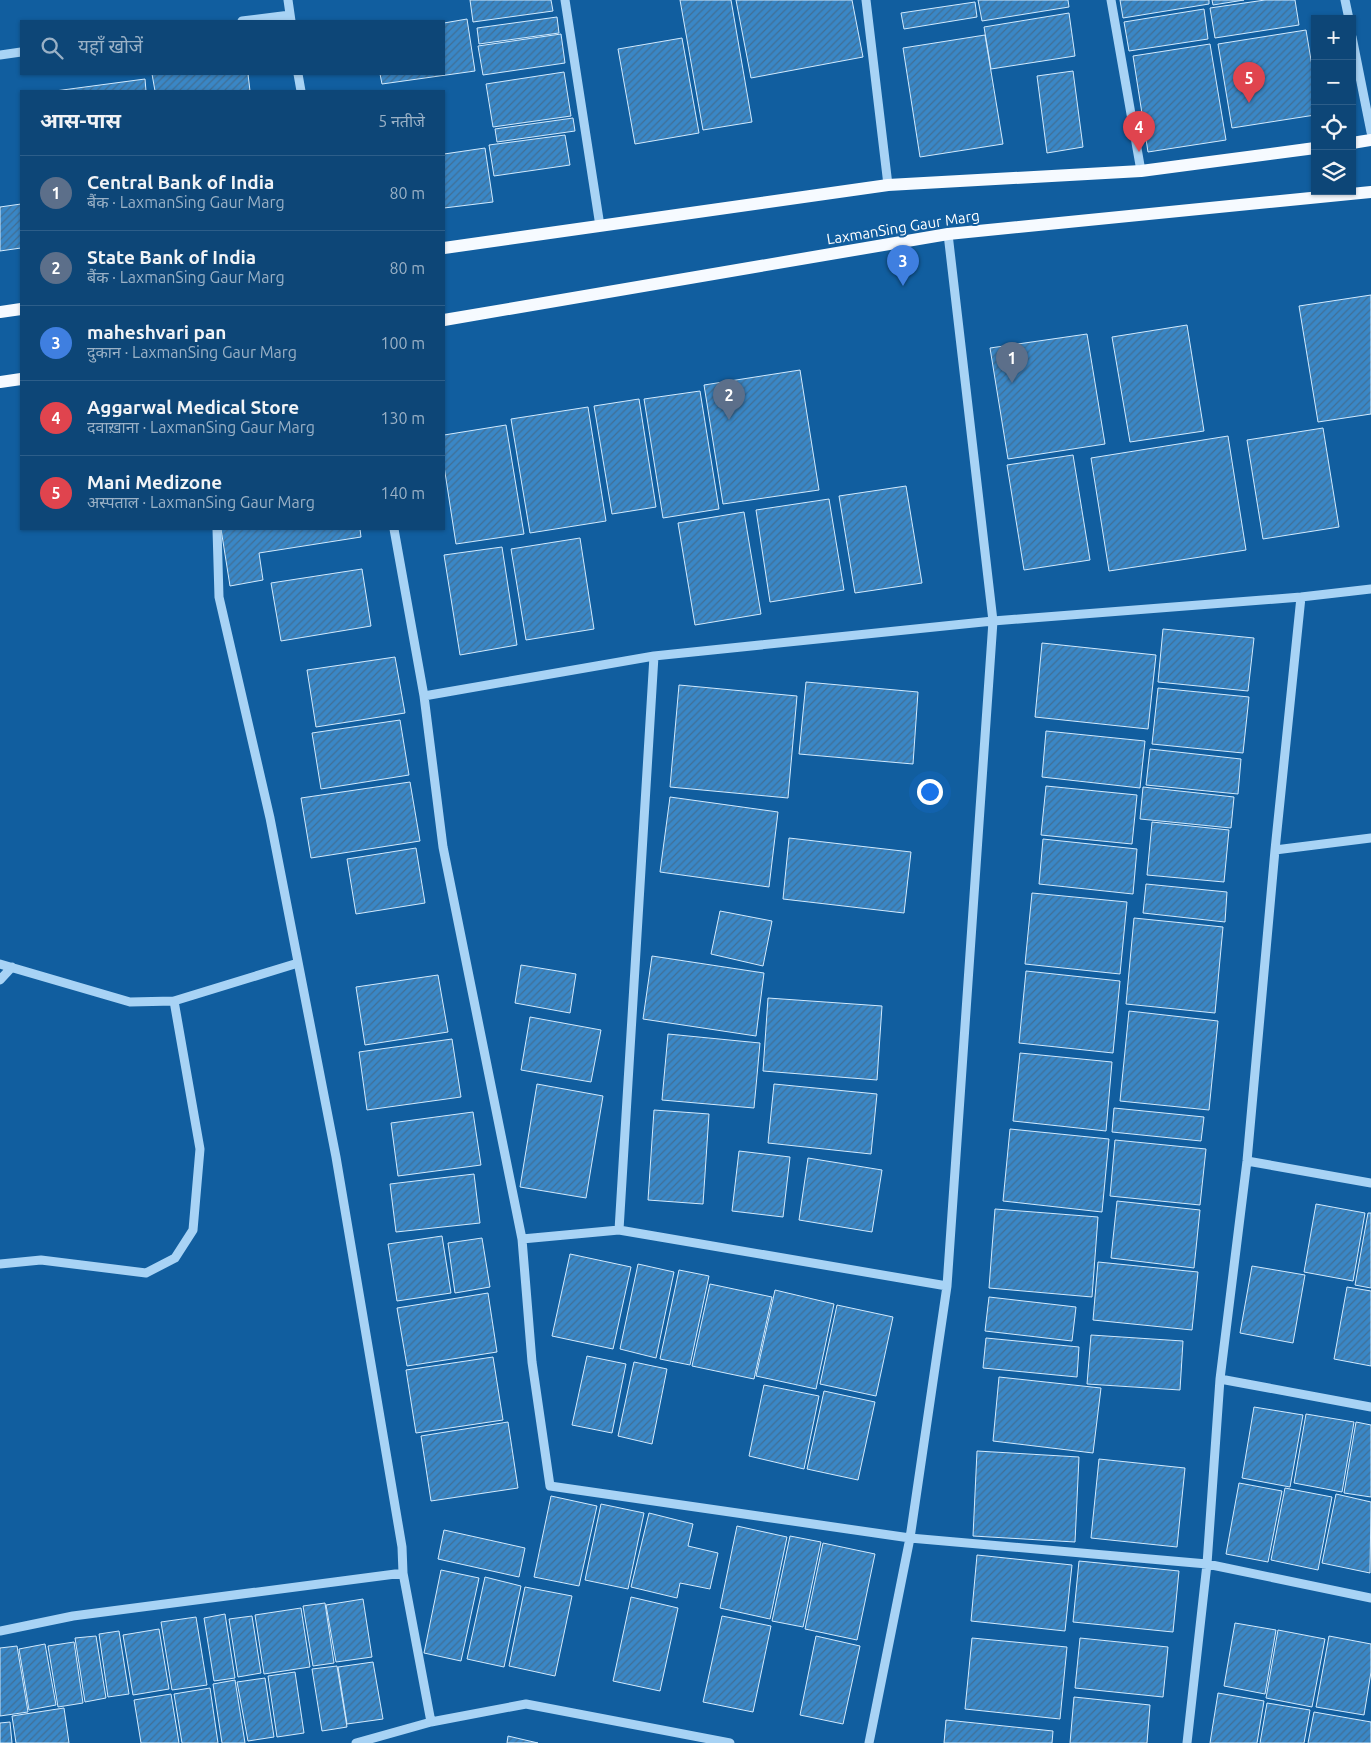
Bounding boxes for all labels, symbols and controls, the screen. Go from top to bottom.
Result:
map controls [1311,15,1356,195]
button: + [1311,15,1356,60]
search box [20,20,445,75]
icon: search [38,34,66,62]
text: यहाँ खोजें [78,35,143,57]
button: − [1311,60,1356,105]
pin: 5 [1233,62,1265,103]
button: locate [1311,105,1356,150]
text: आस-पास [40,108,121,132]
pin: 4 [1123,111,1155,152]
text: 5 नतीजे [378,112,425,130]
button: layers [1311,150,1356,195]
text: Central Bank of India [87,171,274,193]
text: 1 [51,184,61,202]
text: 80 m [389,184,425,202]
text: बैंक · LaxmanSing Gaur Marg [87,193,285,211]
street label: LaxmanSing Gaur Marg [825,207,981,247]
pin: 3 [887,245,919,286]
text: State Bank of India [87,246,256,268]
text: 2 [51,259,61,277]
text: 80 m [389,259,425,277]
text: बैंक · LaxmanSing Gaur Marg [87,268,285,286]
text: maheshvari pan [87,321,226,343]
text: 3 [51,334,61,352]
text: 100 m [380,334,425,352]
pin: 1 [996,342,1028,383]
text: दुकान · LaxmanSing Gaur Marg [87,343,297,361]
pin: 2 [713,379,745,420]
text: Aggarwal Medical Store [87,396,299,418]
text: 4 [51,409,61,427]
text: 130 m [380,409,425,427]
text: दवाख़ाना · LaxmanSing Gaur Marg [87,418,315,436]
text: Mani Medizone [87,471,222,493]
text: 5 [51,484,61,502]
text: 140 m [380,484,425,502]
text: अस्पताल · LaxmanSing Gaur Marg [87,493,315,511]
your location [917,779,943,805]

